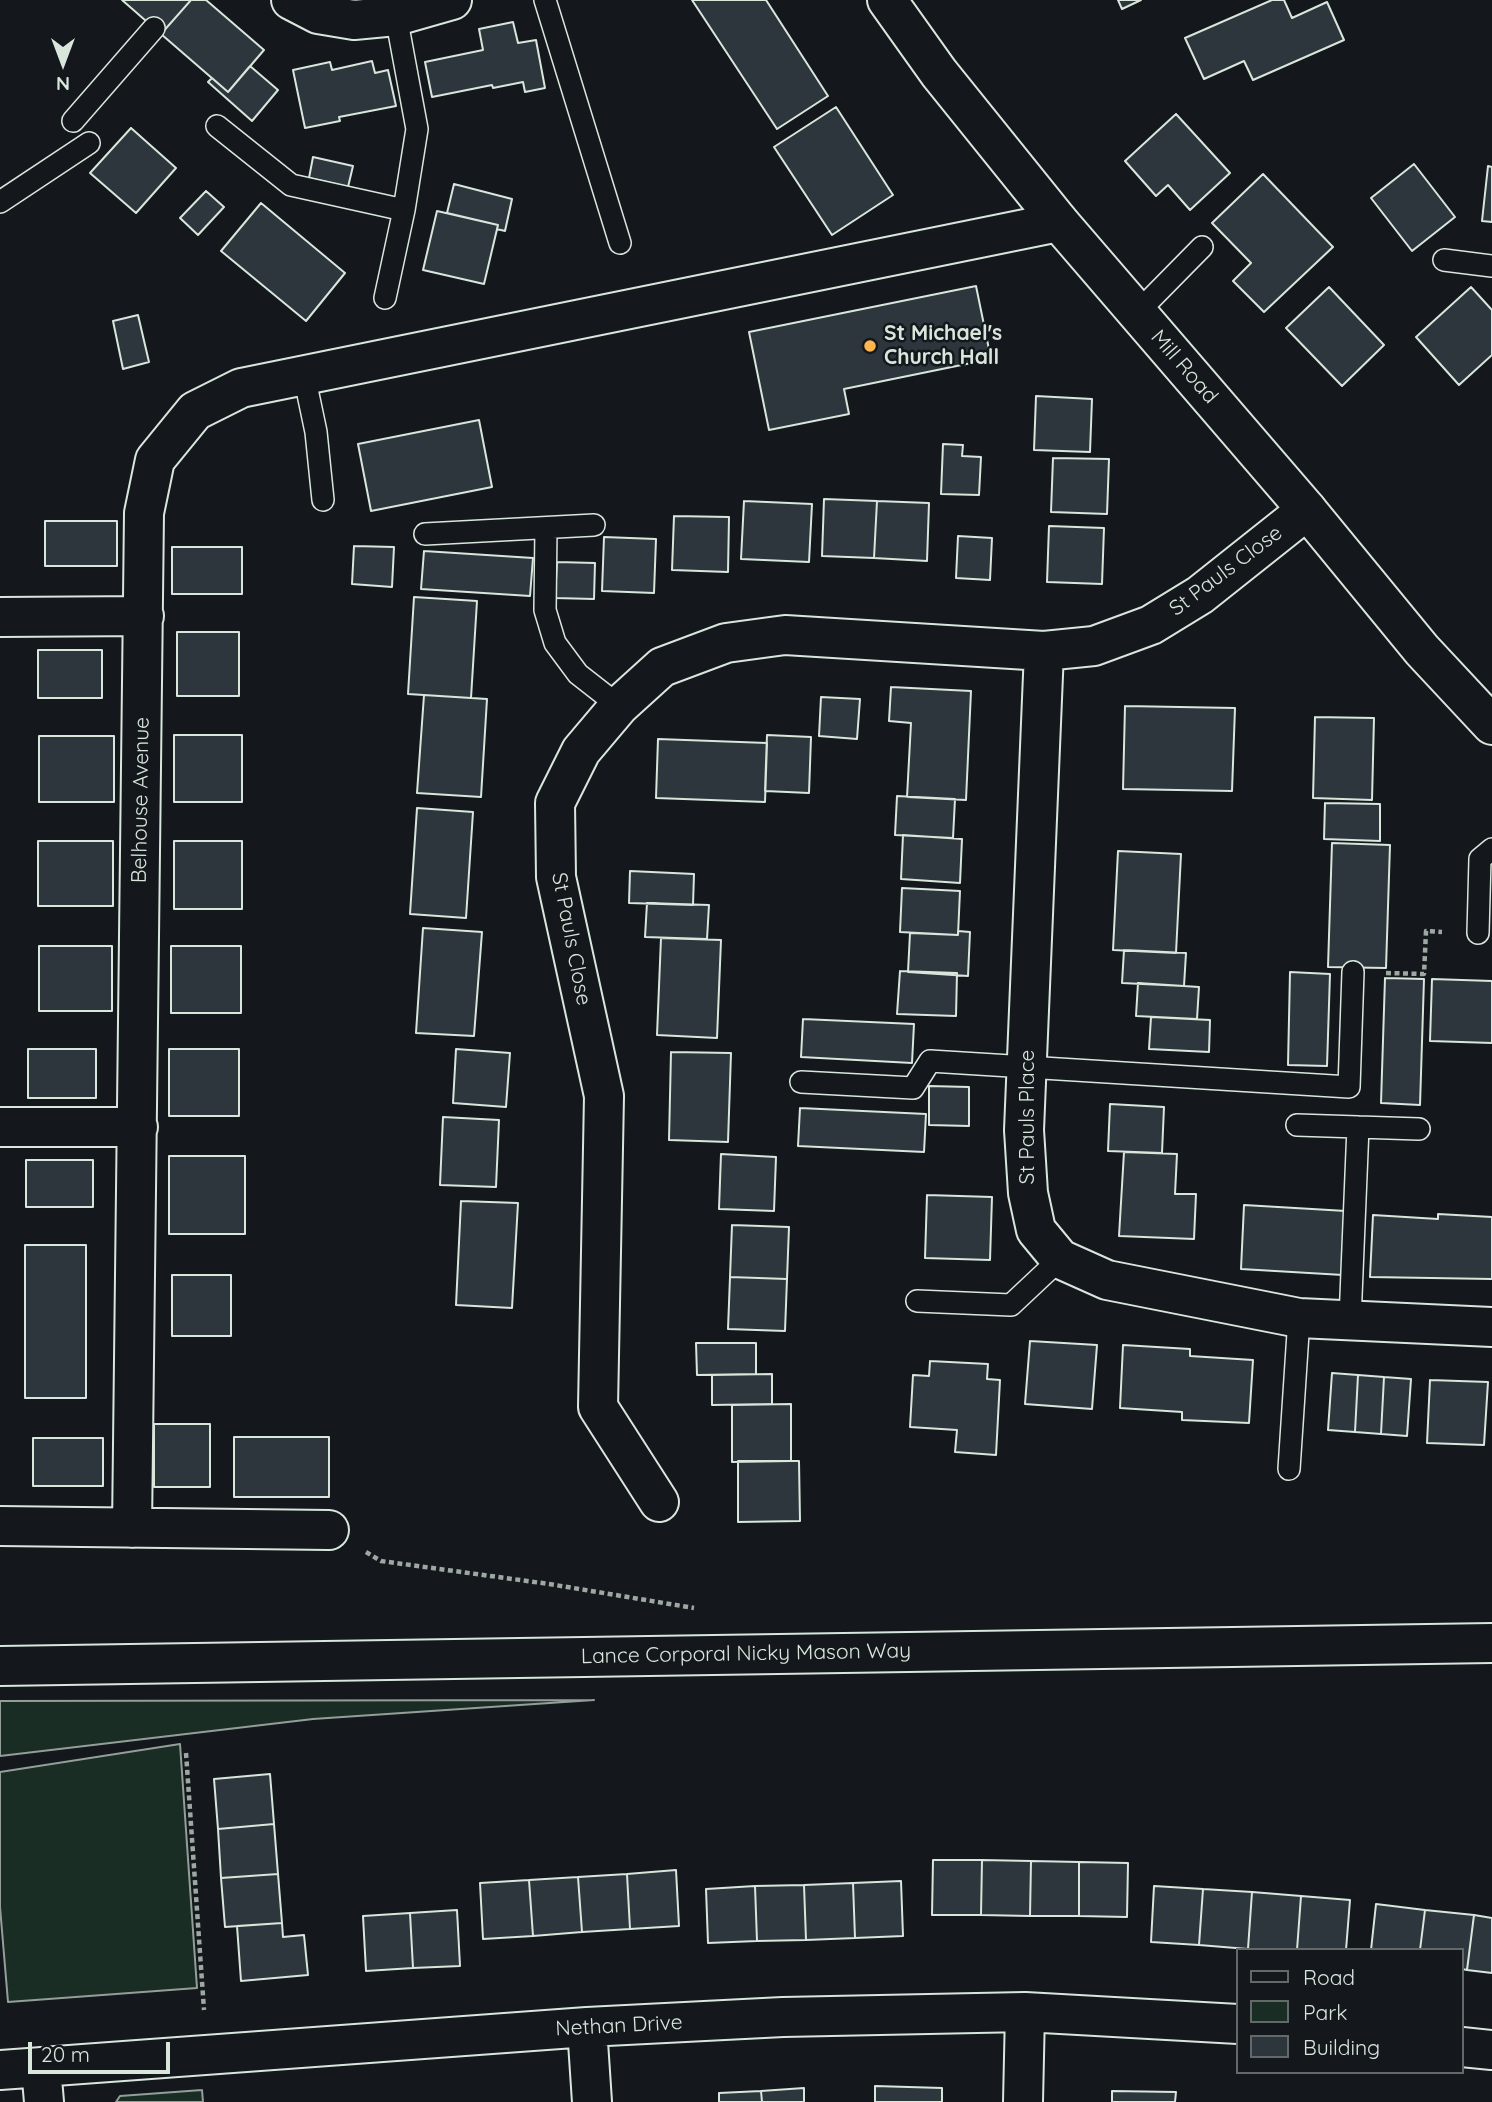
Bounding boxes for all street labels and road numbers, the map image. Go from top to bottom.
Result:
street label: Mill Road [1145,325,1223,409]
street label: St Pauls Close [1165,520,1287,622]
street label: Belhouse Avenue [127,717,155,883]
street label: St Pauls Close [546,870,596,1008]
street label: St Pauls Place [1015,1050,1041,1184]
street label: Lance Corporal Nicky Mason Way [581,1639,911,1669]
street label: Nethan Drive [555,2010,683,2042]

